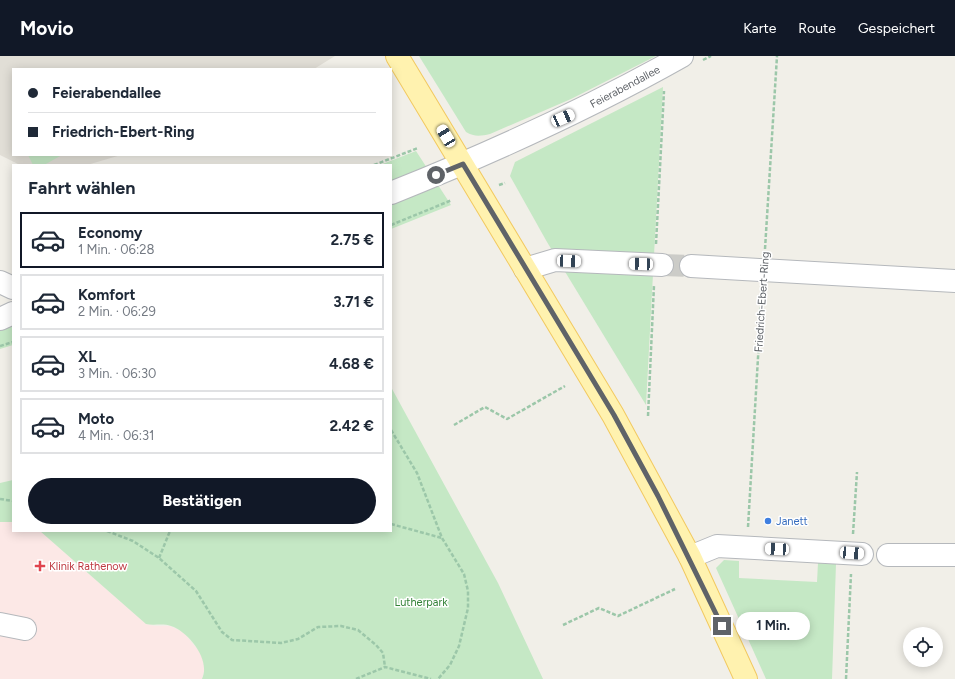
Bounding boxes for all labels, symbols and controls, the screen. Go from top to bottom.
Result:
text: Movio [20,17,74,40]
text: Karte [743,20,776,37]
text: Route [798,20,836,37]
text: Gespeichert [858,20,935,37]
street label: Feierabendallee [588,63,662,111]
text: Feierabendallee [52,84,161,102]
car [550,108,576,128]
text: Friedrich-Ebert-Ring [52,123,195,141]
car [435,123,457,149]
route start [427,166,445,184]
text: Fahrt wählen [28,177,135,199]
icon: car [30,222,66,258]
text: Economy [78,224,143,242]
text: 2.75 € [331,231,374,249]
text: 1 Min. · 06:28 [78,242,155,257]
street label: Friedrich-Ebert-Ring [752,251,772,353]
car [557,255,581,267]
car [629,258,653,270]
icon: car [30,284,66,320]
text: Komfort [78,286,135,304]
text: 3.71 € [333,293,374,311]
text: 2 Min. · 06:29 [78,304,156,319]
icon: car [30,346,66,382]
text: XL [78,348,96,366]
text: 4.68 € [329,355,374,373]
text: 3 Min. · 06:30 [78,366,156,381]
icon: car [30,408,66,444]
text: Moto [78,410,114,428]
text: 2.42 € [329,417,374,435]
text: 4 Min. · 06:31 [78,428,154,443]
button: Bestätigen [28,478,376,524]
place label: Janett [776,515,808,528]
marker: Janett [763,516,773,526]
car [765,542,789,556]
car [840,546,864,560]
marker: Klinik Rathenow [34,560,46,572]
place label: Klinik Rathenow [49,560,128,573]
park label: Lutherpark [394,596,448,609]
callout: 1 Min. [736,612,810,640]
route end [713,617,731,635]
text: 1 Min. [756,618,790,633]
map controls [903,627,943,667]
button: locate [903,627,943,667]

